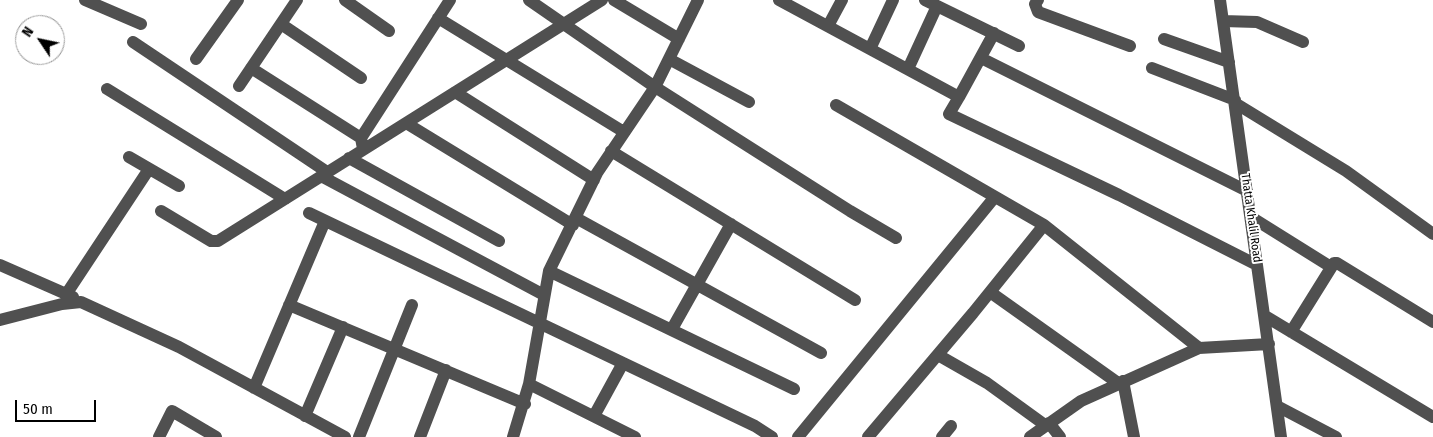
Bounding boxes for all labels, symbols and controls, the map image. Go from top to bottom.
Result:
north arrow [15,15,65,65]
text: N [19,24,37,40]
street label: Thatta Khalil Road [1238,173,1264,263]
scale bar [18,390,99,422]
text: 50 m [23,400,53,418]

